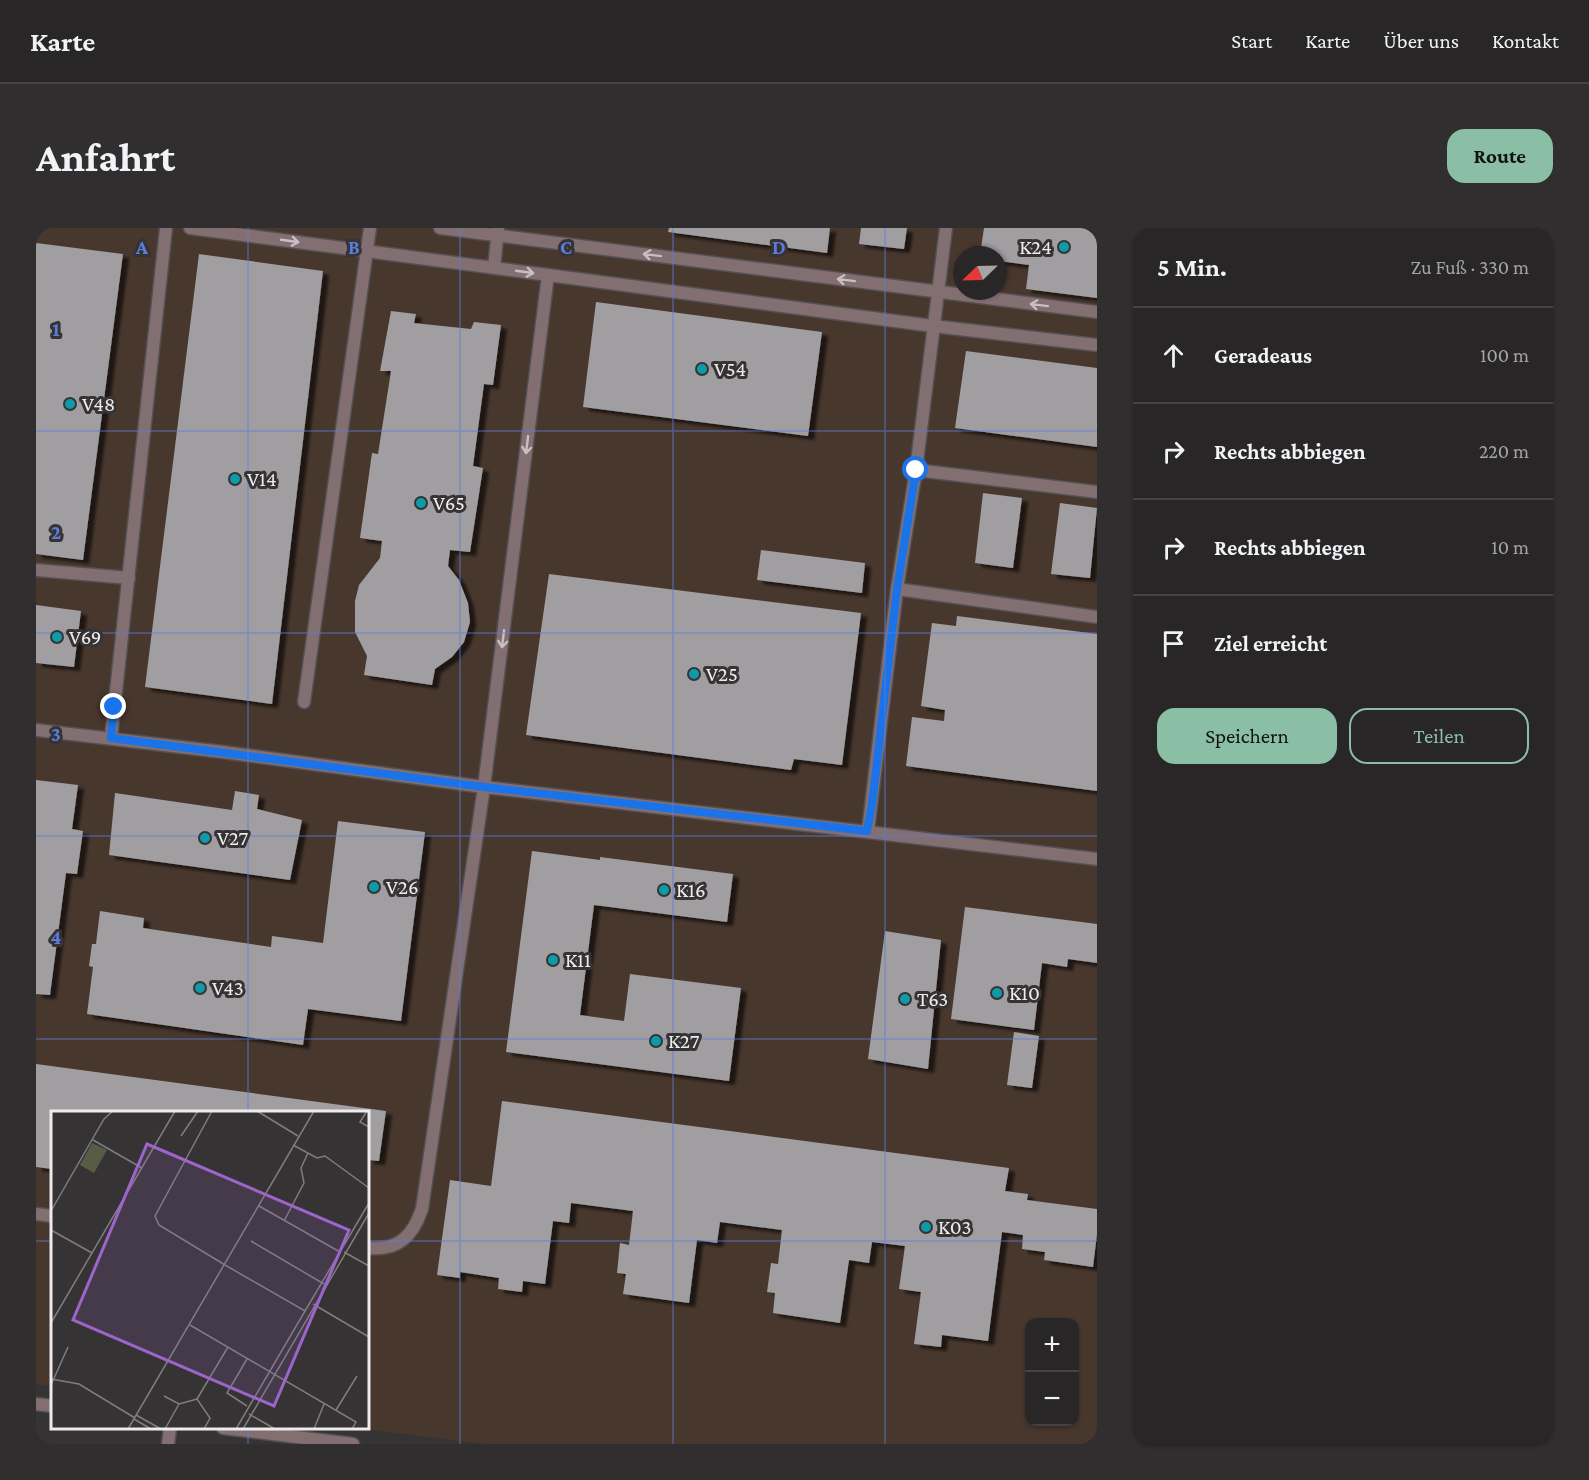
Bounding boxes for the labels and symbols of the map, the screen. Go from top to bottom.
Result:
place label: K24 [1019,235,1052,259]
text: A [135,236,149,258]
one-way arrow [279,236,299,247]
text: B [348,236,360,258]
text: C [560,236,572,258]
text: D [772,236,786,258]
marker: K24 [1057,240,1071,254]
north arrow [953,246,1007,300]
one-way arrow [643,249,663,260]
one-way arrow [514,267,534,278]
one-way arrow [836,274,856,285]
one-way arrow [1030,299,1049,310]
text: 1 [52,318,60,340]
place label: V54 [714,357,746,381]
marker: V54 [695,362,709,376]
place label: V48 [82,392,115,416]
marker: V48 [63,397,77,411]
one-way arrow [521,435,532,455]
route start [902,456,928,482]
place label: V14 [247,467,277,491]
marker: V14 [228,472,242,486]
place label: V65 [433,491,465,515]
marker: V65 [414,496,428,510]
text: 2 [51,521,61,543]
place label: V69 [69,625,102,649]
one-way arrow [497,628,508,648]
marker: V69 [50,630,64,644]
place label: V25 [706,662,738,686]
marker: V25 [687,667,701,681]
route end [100,693,126,719]
text: 3 [51,723,61,745]
place label: V27 [217,826,249,850]
marker: V27 [198,831,212,845]
place label: V26 [386,875,419,899]
place label: K16 [676,878,706,902]
marker: V26 [367,880,381,894]
marker: K16 [657,883,671,897]
text: 4 [51,926,62,948]
place label: K11 [565,948,591,972]
marker: K11 [546,953,560,967]
place label: V43 [212,976,244,1000]
marker: V43 [193,981,207,995]
place label: K10 [1009,981,1040,1005]
marker: K10 [990,986,1004,1000]
place label: T63 [917,987,948,1011]
marker: T63 [898,992,912,1006]
place label: K27 [668,1029,700,1053]
marker: K27 [649,1034,663,1048]
inset map [51,1111,369,1429]
place label: K03 [938,1215,972,1239]
marker: K03 [919,1220,933,1234]

